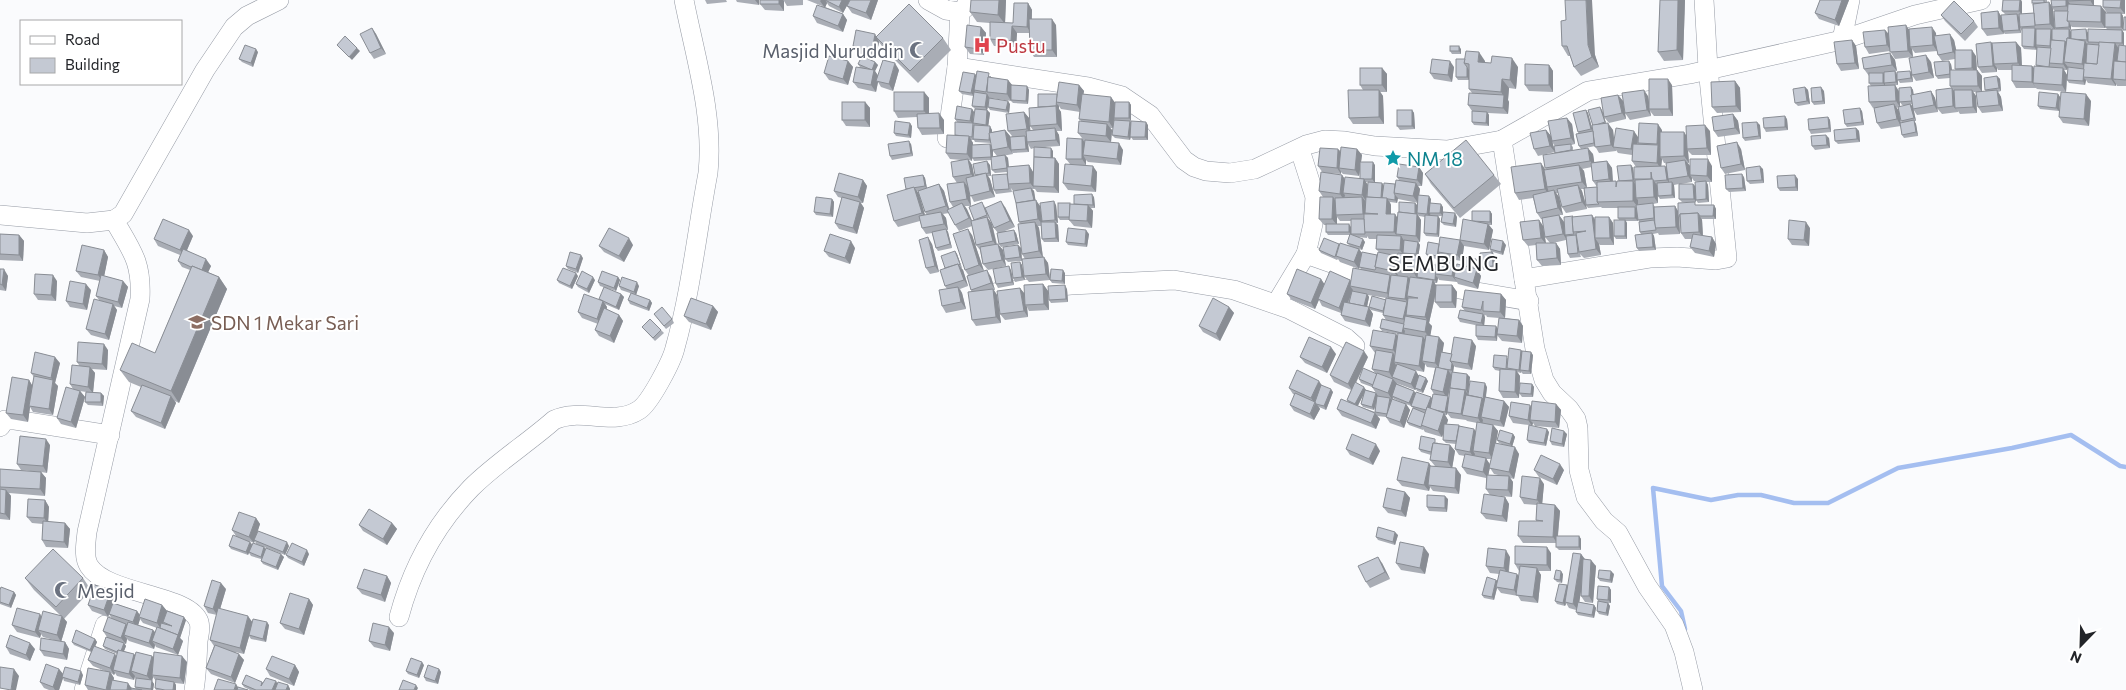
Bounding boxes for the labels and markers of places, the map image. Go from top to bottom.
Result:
place label: Pustu [996,34,1046,57]
hospital icon: Pustu [972,35,992,55]
place label: Masjid Nuruddin [762,39,904,62]
mosque icon: Masjid Nuruddin [908,40,928,60]
place label: NM 18 [1407,147,1463,170]
place icon: NM 18 [1383,148,1403,168]
place label: SDN 1 Mekar Sari [211,311,359,334]
school or university icon: SDN 1 Mekar Sari [187,312,207,332]
place label: Mesjid [77,579,135,602]
mosque icon: Mesjid [53,580,73,600]

